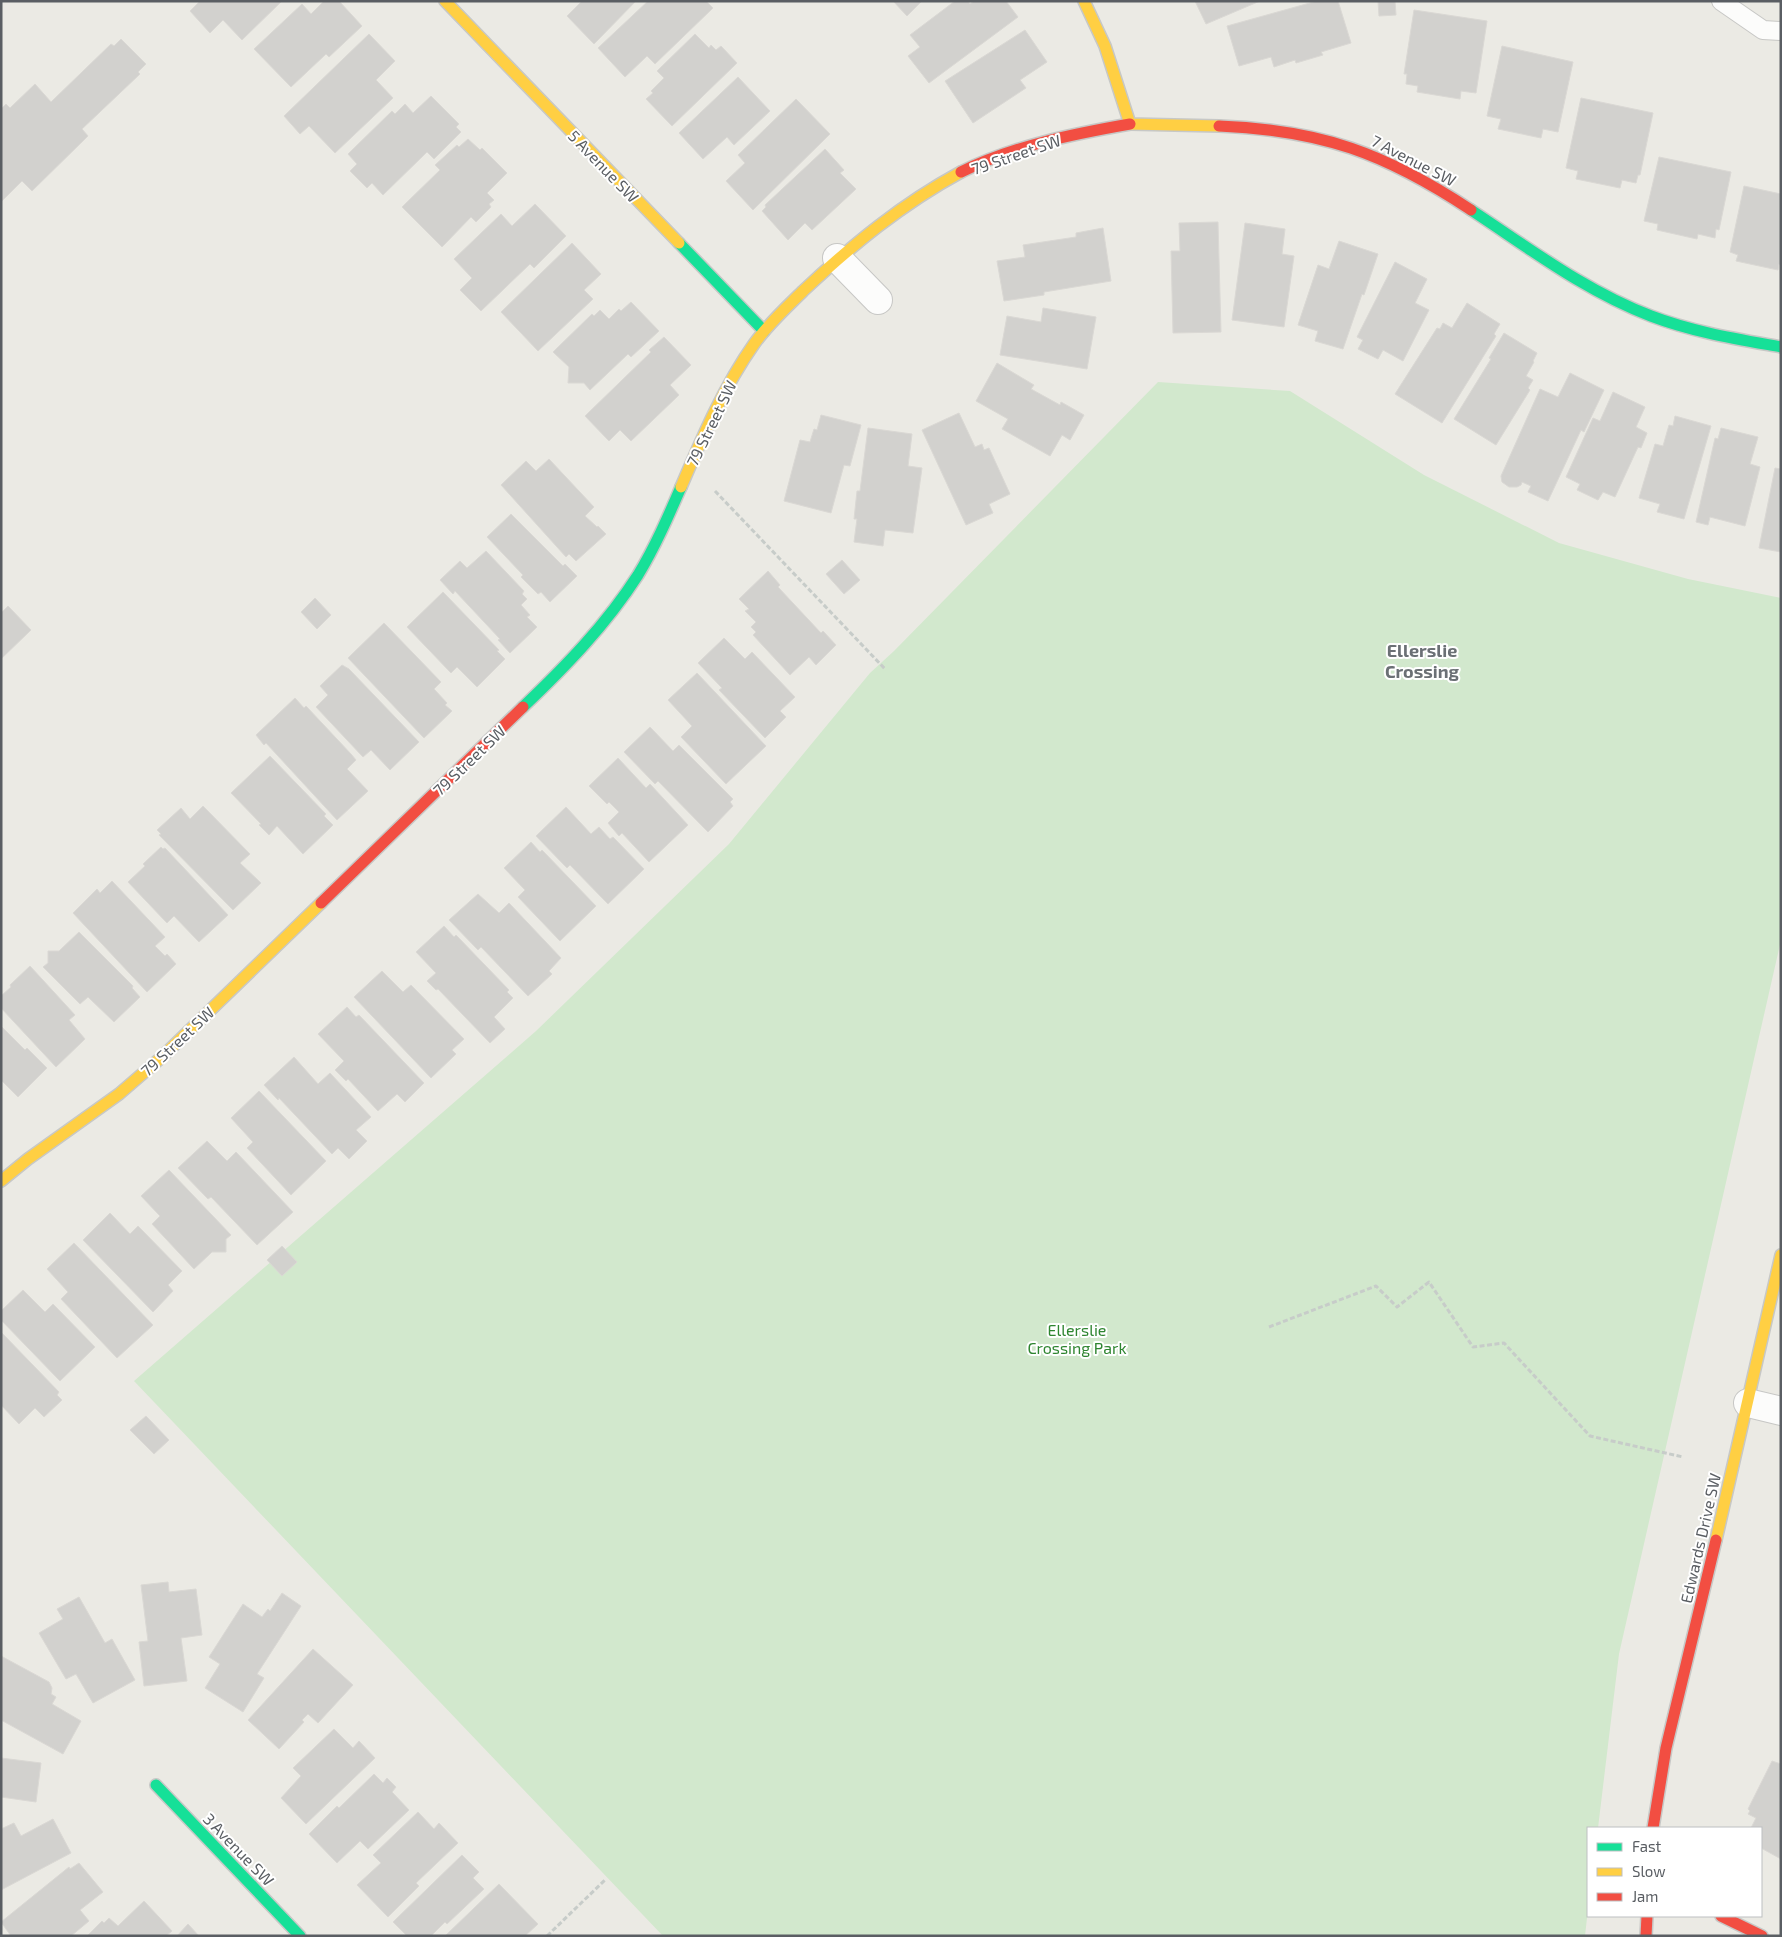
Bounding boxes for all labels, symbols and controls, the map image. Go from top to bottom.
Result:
street label: 5 Avenue SW [565,126,643,206]
street label: 79 Street SW [969,130,1063,178]
street label: 7 Avenue SW [1368,130,1460,190]
street label: 79 Street SW [682,377,740,469]
district label: Ellerslie Crossing [1385,639,1460,682]
street label: 79 Street SW [429,721,509,799]
street label: 79 Street SW [136,1002,218,1080]
park label: Ellerslie Crossing Park [1027,1320,1127,1357]
street label: Edwards Drive SW [1676,1471,1724,1605]
street label: 3 Avenue SW [200,1809,278,1889]
legend [1587,1827,1762,1917]
text: Fast [1632,1837,1662,1855]
text: Slow [1632,1862,1666,1880]
text: Jam [1632,1887,1658,1905]

